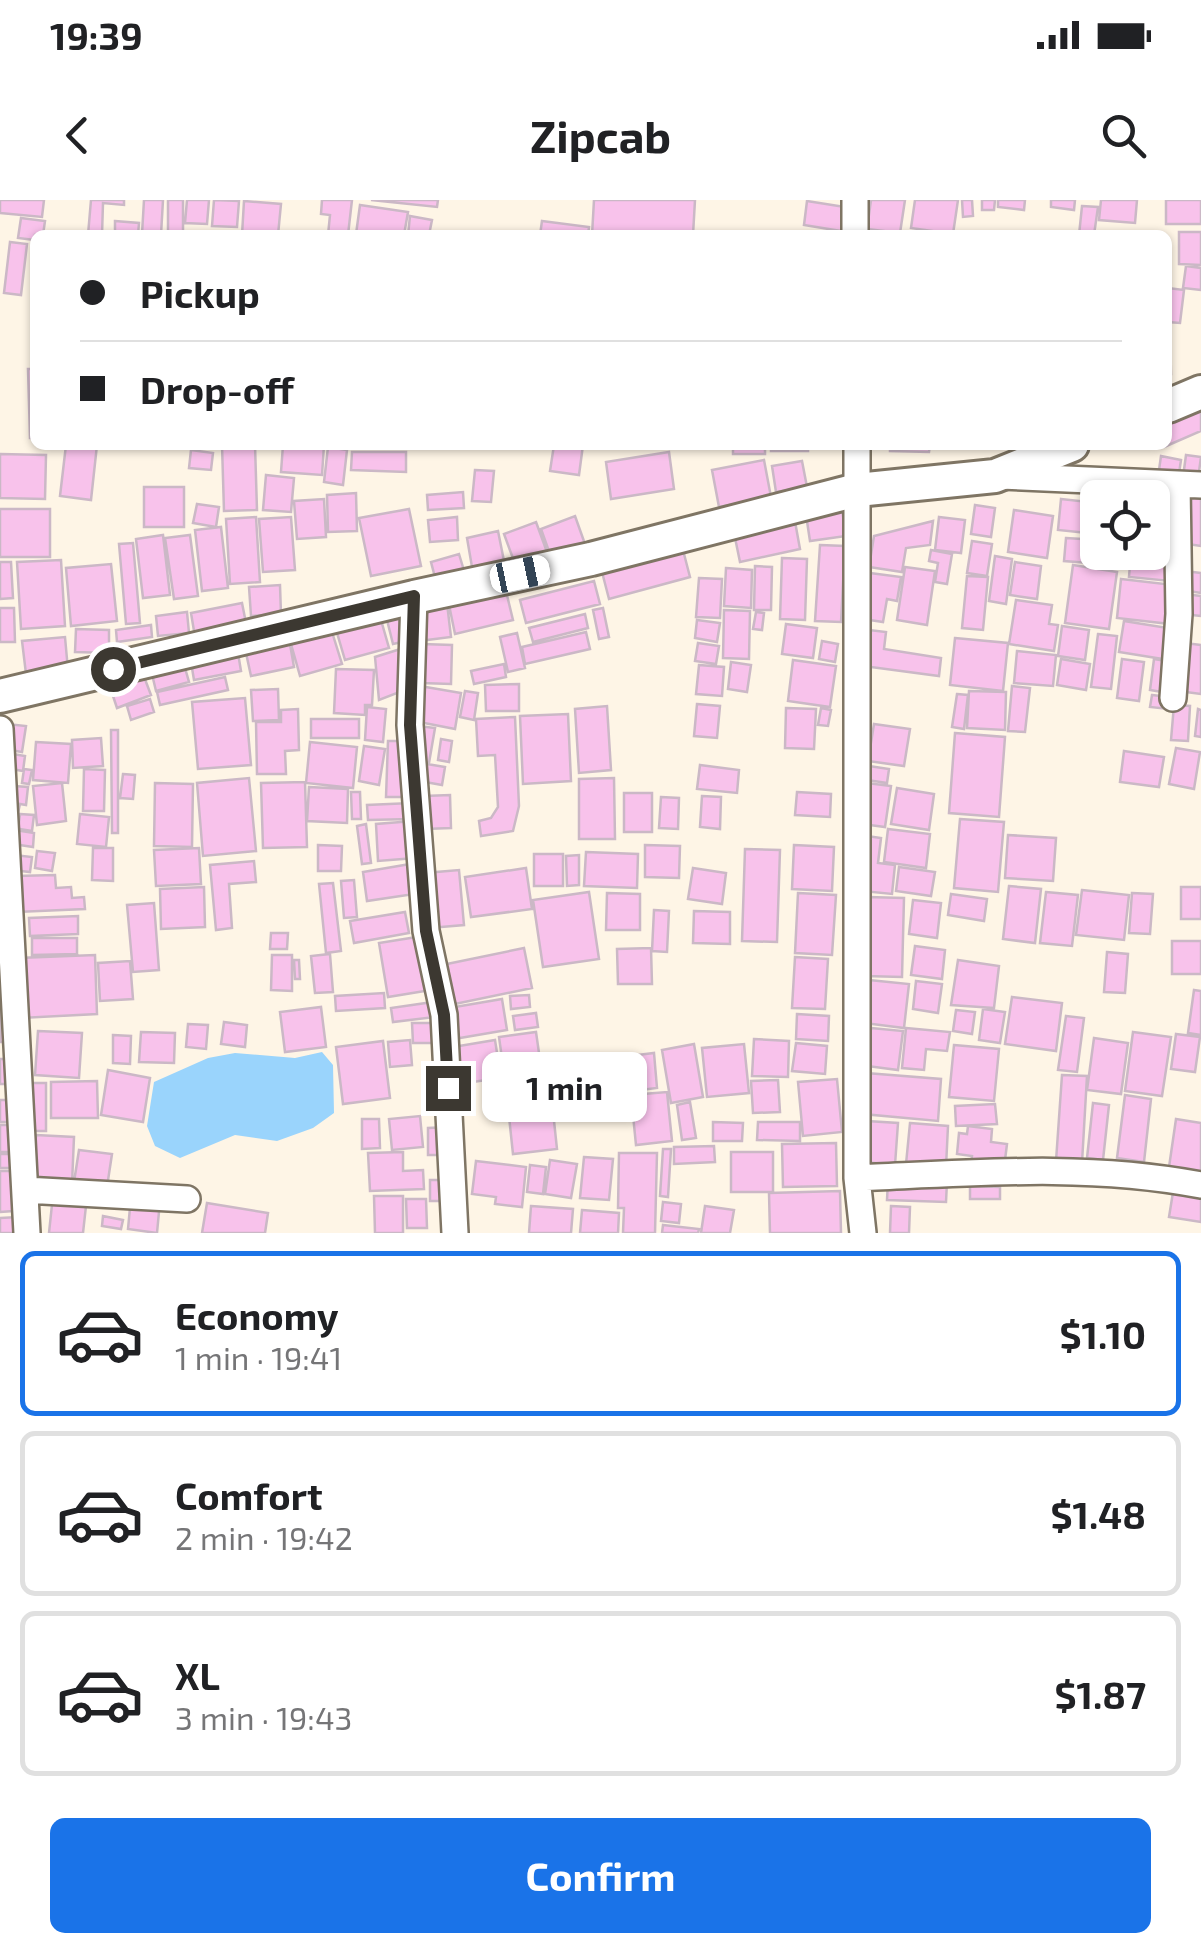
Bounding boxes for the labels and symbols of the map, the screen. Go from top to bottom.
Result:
car [488,553,552,595]
route start [91,647,136,692]
callout: 1 min [483,1053,648,1123]
route end [426,1066,471,1111]

